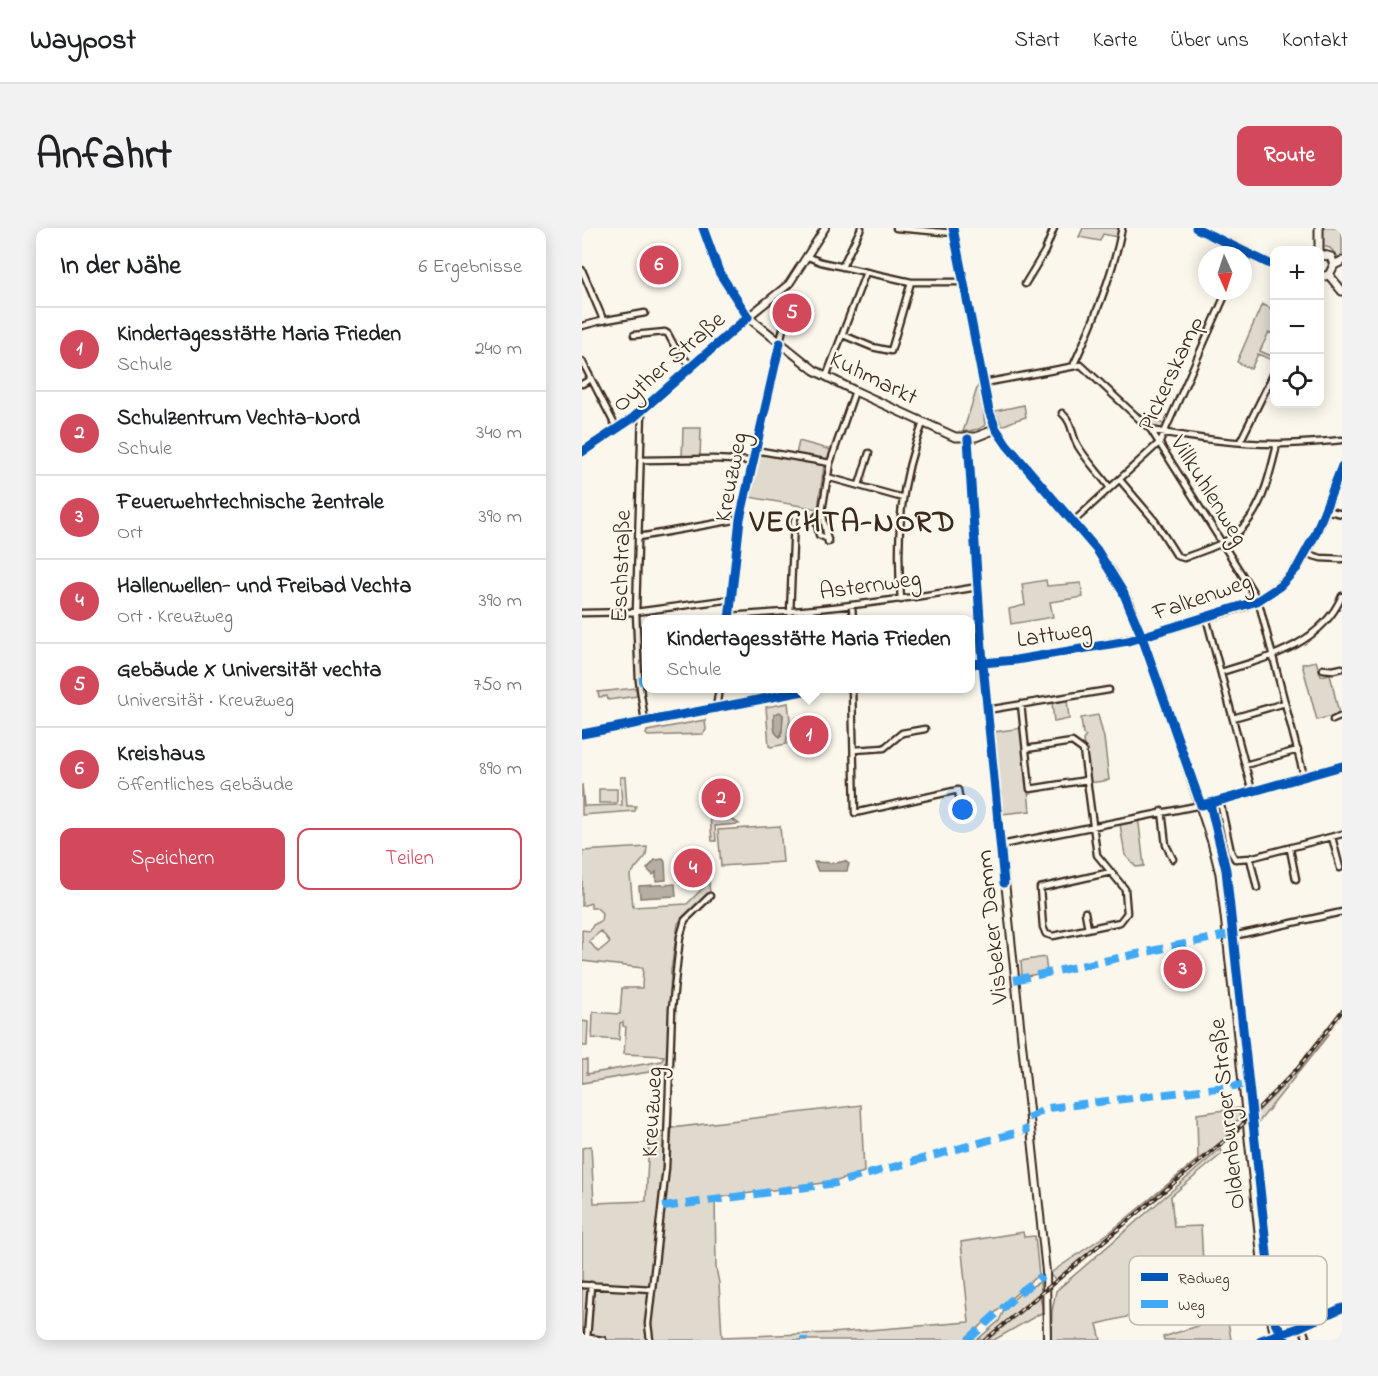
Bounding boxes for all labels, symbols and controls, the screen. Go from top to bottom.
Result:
text: Waypost [30,21,136,62]
text: Start [1014,26,1060,56]
text: Karte [1093,26,1137,56]
text: Über uns [1170,26,1249,56]
text: Kontakt [1282,26,1348,56]
text: Anfahrt [36,126,172,187]
button: Route [1237,126,1342,186]
pin: 6 [640,243,679,288]
north arrow [1198,246,1252,300]
map controls [1270,246,1324,408]
button: + [1270,246,1324,300]
text: In der Nähe [60,248,181,286]
text: 6 Ergebnisse [419,253,522,282]
pin: 5 [772,290,812,335]
button: − [1270,300,1324,354]
street label: Oyther Straße [605,304,735,423]
street label: Pickerskamp [1130,311,1214,437]
text: Kindertagesstätte Maria Frieden [117,319,401,351]
text: 1 [76,335,83,364]
text: 240 m [475,335,522,364]
street label: Kuhmarkt [823,343,923,416]
text: Schule [117,351,172,380]
button: locate [1270,354,1324,408]
text: Schulzentrum Vechta-Nord [117,403,360,435]
text: 2 [75,419,84,448]
text: 340 m [476,419,522,448]
street label: Villkuhlenweg [1160,428,1256,553]
street label: Kreuzweg [707,430,758,525]
text: Schule [117,435,172,464]
text: Feuerwehrtechnische Zentrale [117,487,384,519]
district label: VECHTA-NORD [749,502,956,546]
text: 3 [75,503,84,532]
text: 390 m [479,503,522,532]
street label: Eschstraße [603,509,642,623]
text: Ort [117,519,143,548]
street label: Asternweg [817,562,923,611]
street label: Falkenweg [1148,565,1257,632]
text: Hallenwellen- und Freibad Vechta [117,571,411,603]
text: 4 [75,587,84,616]
text: 390 m [479,587,522,616]
text: Ort · Kreuzweg [117,603,233,632]
street label: Lattweg [1014,612,1094,659]
popup [642,615,975,693]
text: Kindertagesstätte Maria Frieden [666,624,951,656]
text: Gebäude X Universität vechta [117,655,381,687]
text: Schule [666,656,721,685]
text: 5 [74,671,85,700]
text: 750 m [473,671,522,700]
text: Universität · Kreuzweg [117,687,294,716]
pin: 1 [790,712,828,758]
text: Kreishaus [117,739,206,771]
text: 6 [75,755,84,784]
text: 890 m [479,755,522,784]
text: Öffentliches Gebäude [117,771,293,800]
pin: 2 [702,776,740,820]
your location [948,795,977,824]
button: Speichern [60,828,285,890]
button: Teilen [297,828,522,890]
pin: 4 [674,846,712,890]
street label: Visbeker Damm [968,848,1019,1007]
pin: 3 [1164,946,1202,992]
street label: Oldenburger Straße [1201,1016,1256,1211]
street label: Kreuzweg [634,1066,673,1158]
legend [1129,1256,1327,1325]
text: Radweg [1178,1267,1229,1291]
text: Weg [1178,1294,1205,1318]

